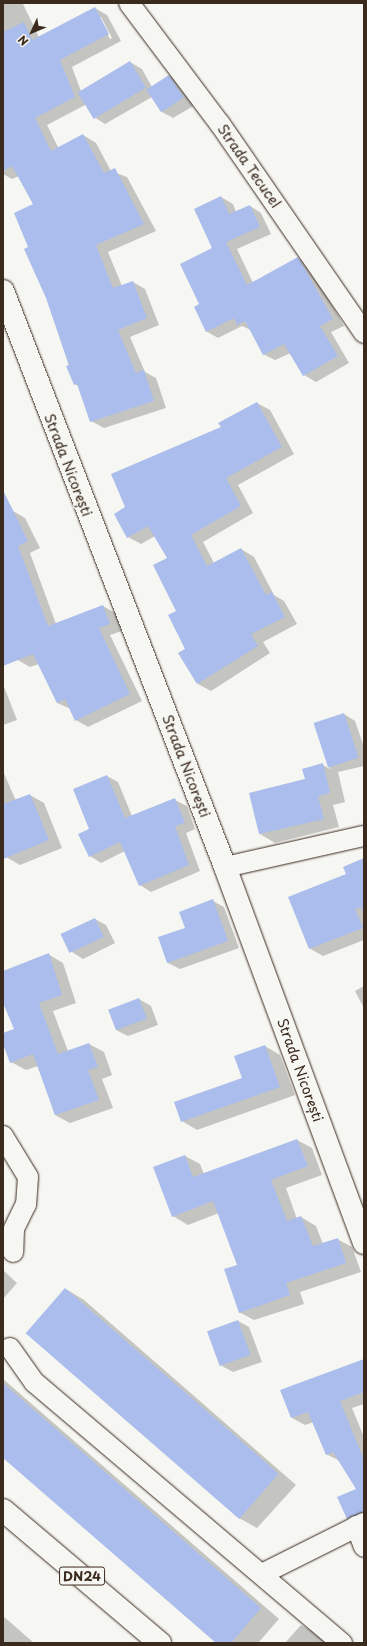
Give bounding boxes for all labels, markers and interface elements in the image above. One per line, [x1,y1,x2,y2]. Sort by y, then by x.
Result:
north arrow [12,12,52,52]
text: N [14,32,32,50]
street label: Strada Tecucel [213,120,285,212]
street label: Strada Nicorești [40,411,96,519]
street label: Strada Nicorești [158,712,214,820]
street label: Strada Nicorești [273,1015,327,1125]
road number: DN24 [59,1565,105,1587]

